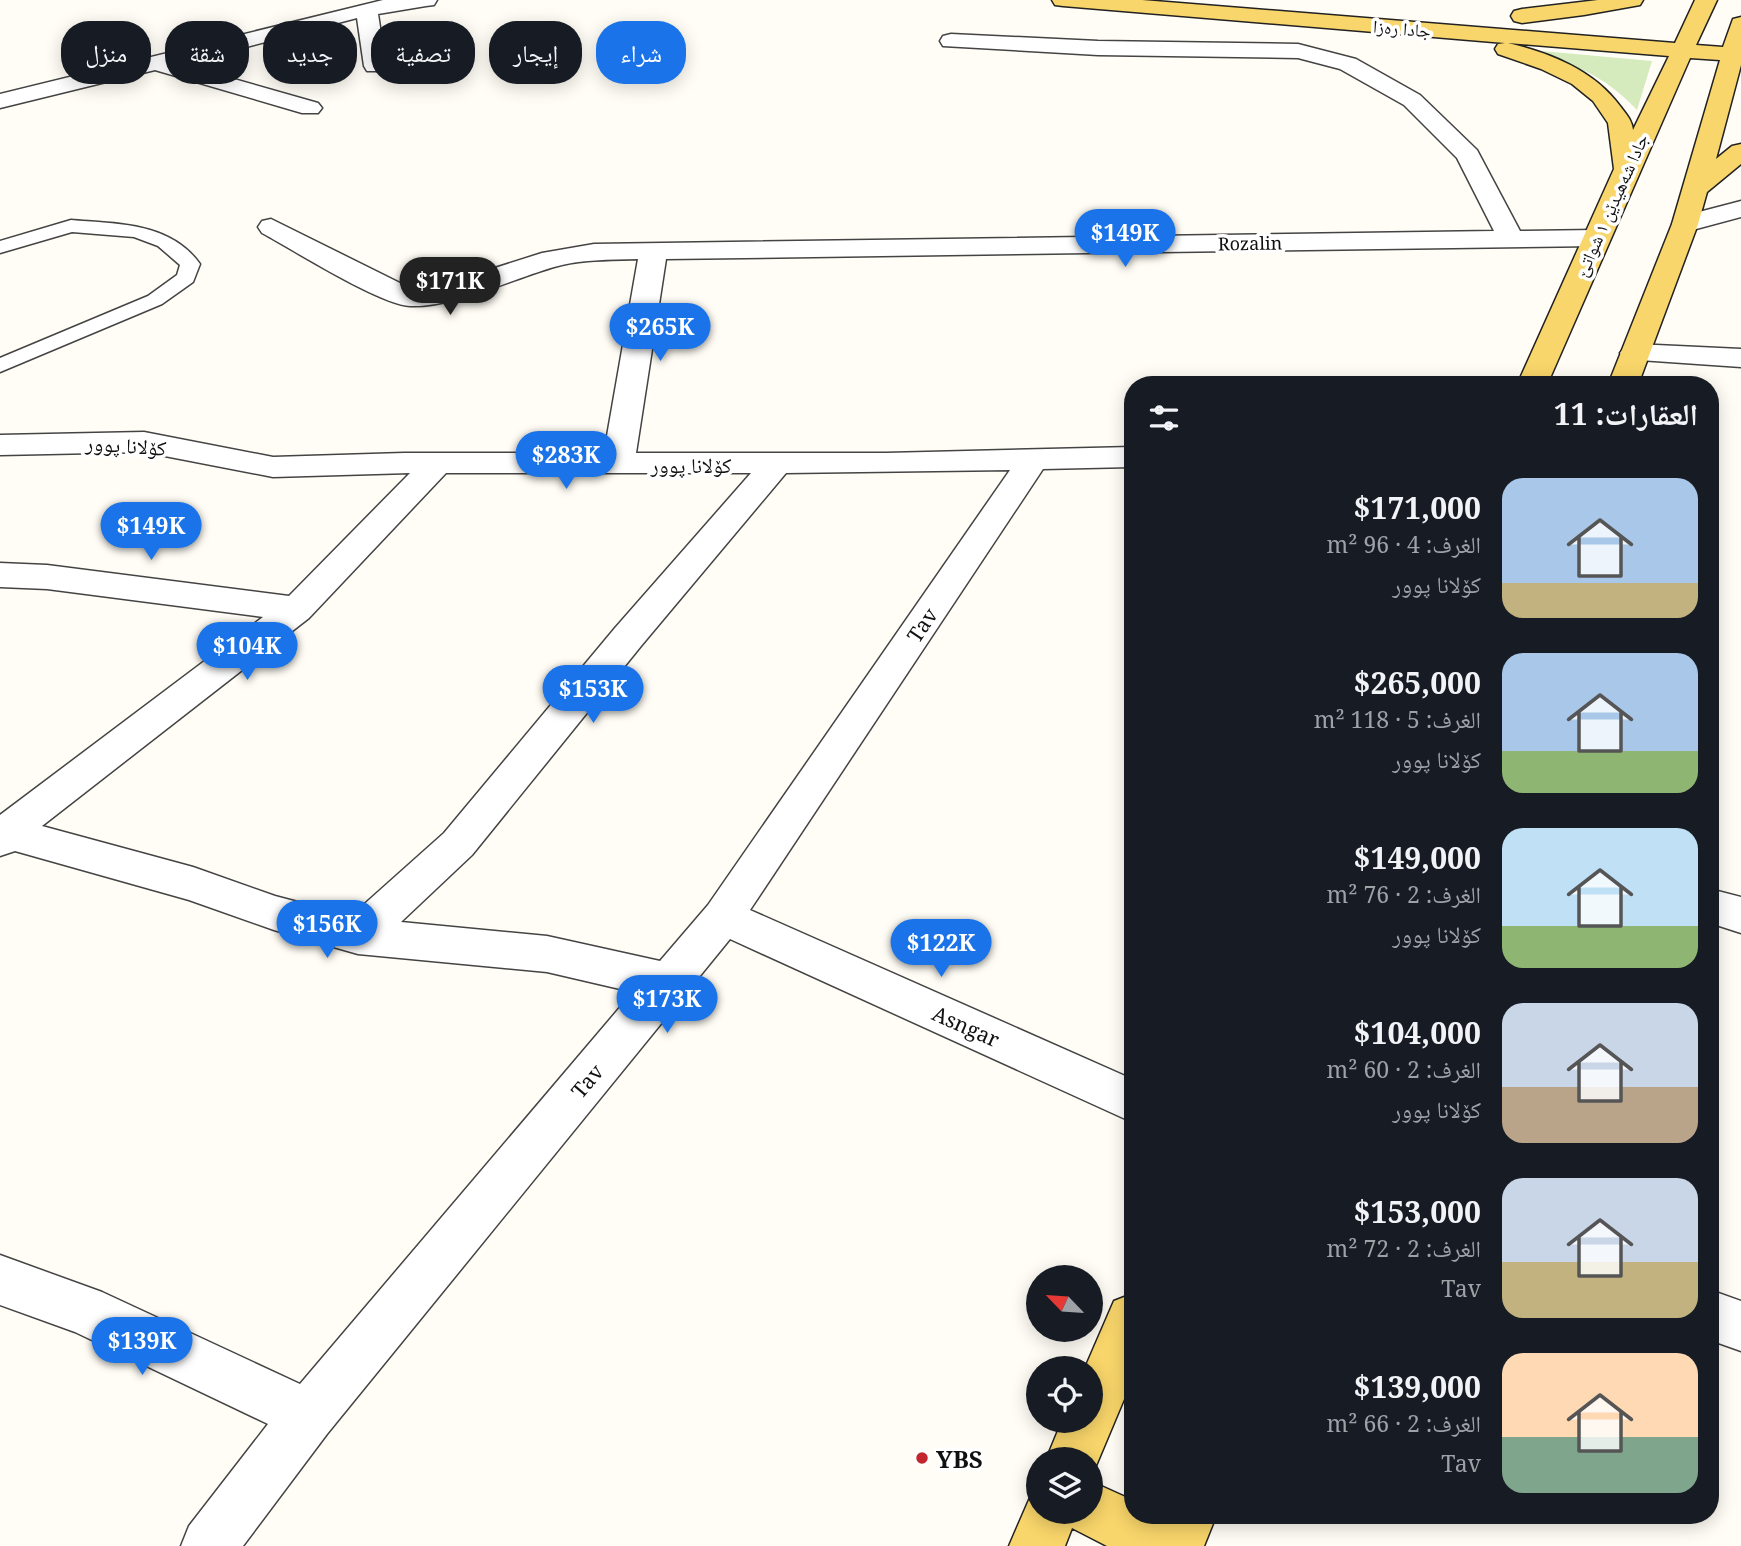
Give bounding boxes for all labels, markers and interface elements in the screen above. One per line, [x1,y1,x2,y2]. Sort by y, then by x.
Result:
street label: جادا ره‌زا [1372,14,1432,42]
chip: منزل [61,21,151,84]
chip: شقة [165,21,249,84]
chip: جديد [263,21,357,84]
chip: تصفية [371,21,475,84]
chip: إيجار [489,21,582,84]
chip: شراء [596,21,686,84]
street label: جادا شەهیدێن ١ شواتێ [1569,130,1653,280]
pin: $149K [1076,210,1174,269]
text: $149K [1091,216,1159,248]
street label: Rozalin [1218,230,1283,256]
pin: $171K [401,258,499,317]
text: $171K [416,264,484,296]
pin: $265K [611,304,709,363]
text: $265K [626,310,694,342]
text: العقارات: 11 [1554,393,1698,434]
icon: filters [1145,399,1183,437]
street label: کۆلانا پوور [84,428,168,462]
pin: $283K [517,432,615,491]
text: $283K [532,438,600,470]
street label: کۆلانا پوور [650,451,732,479]
text: $171,000 [1354,487,1481,528]
pin: $149K [102,503,200,562]
icon: home [1558,506,1642,590]
text: $149K [117,509,185,541]
text: الغرف: 4 · 96 m² [1327,528,1481,560]
text: کۆلانا پوور [1392,568,1481,600]
street label: Tav [900,601,944,648]
pin: $104K [198,622,296,682]
text: $104K [213,629,281,661]
text: $265,000 [1354,662,1481,703]
pin: $153K [544,666,642,725]
text: $153K [559,672,627,704]
icon: home [1558,681,1642,765]
text: الغرف: 5 · 118 m² [1314,703,1481,735]
text: کۆلانا پوور [1392,743,1481,775]
text: $149,000 [1354,837,1481,878]
icon: home [1558,856,1642,940]
text: الغرف: 2 · 76 m² [1327,878,1481,910]
pin: $156K [278,900,376,960]
text: $156K [293,907,361,939]
text: کۆلانا پوور [1392,918,1481,950]
pin: $122K [892,920,990,979]
text: $122K [907,926,975,958]
pin: $173K [618,976,716,1035]
text: $173K [633,982,701,1014]
street label: Asngar [928,999,1004,1053]
text: $104,000 [1354,1012,1481,1053]
icon: home [1558,1031,1642,1115]
text: الغرف: 2 · 60 m² [1327,1053,1481,1085]
street label: Tav [565,1057,610,1104]
text: کۆلانا پوور [1392,1093,1481,1125]
text: $153,000 [1354,1191,1481,1232]
icon: home [1558,1206,1642,1290]
text: الغرف: 2 · 72 m² [1327,1232,1481,1264]
north arrow [1026,1265,1102,1342]
map controls [1026,1265,1103,1524]
text: Tav [1441,1272,1481,1304]
pin: $139K [93,1318,191,1377]
text: $139K [108,1324,176,1356]
button: locate [1026,1356,1103,1433]
text: $139,000 [1354,1366,1481,1407]
icon: home [1558,1381,1642,1465]
text: الغرف: 2 · 66 m² [1327,1407,1481,1439]
place label: YBS [936,1442,983,1475]
button: layers [1026,1447,1103,1524]
text: Tav [1441,1447,1481,1479]
marker: YBS [914,1450,930,1466]

